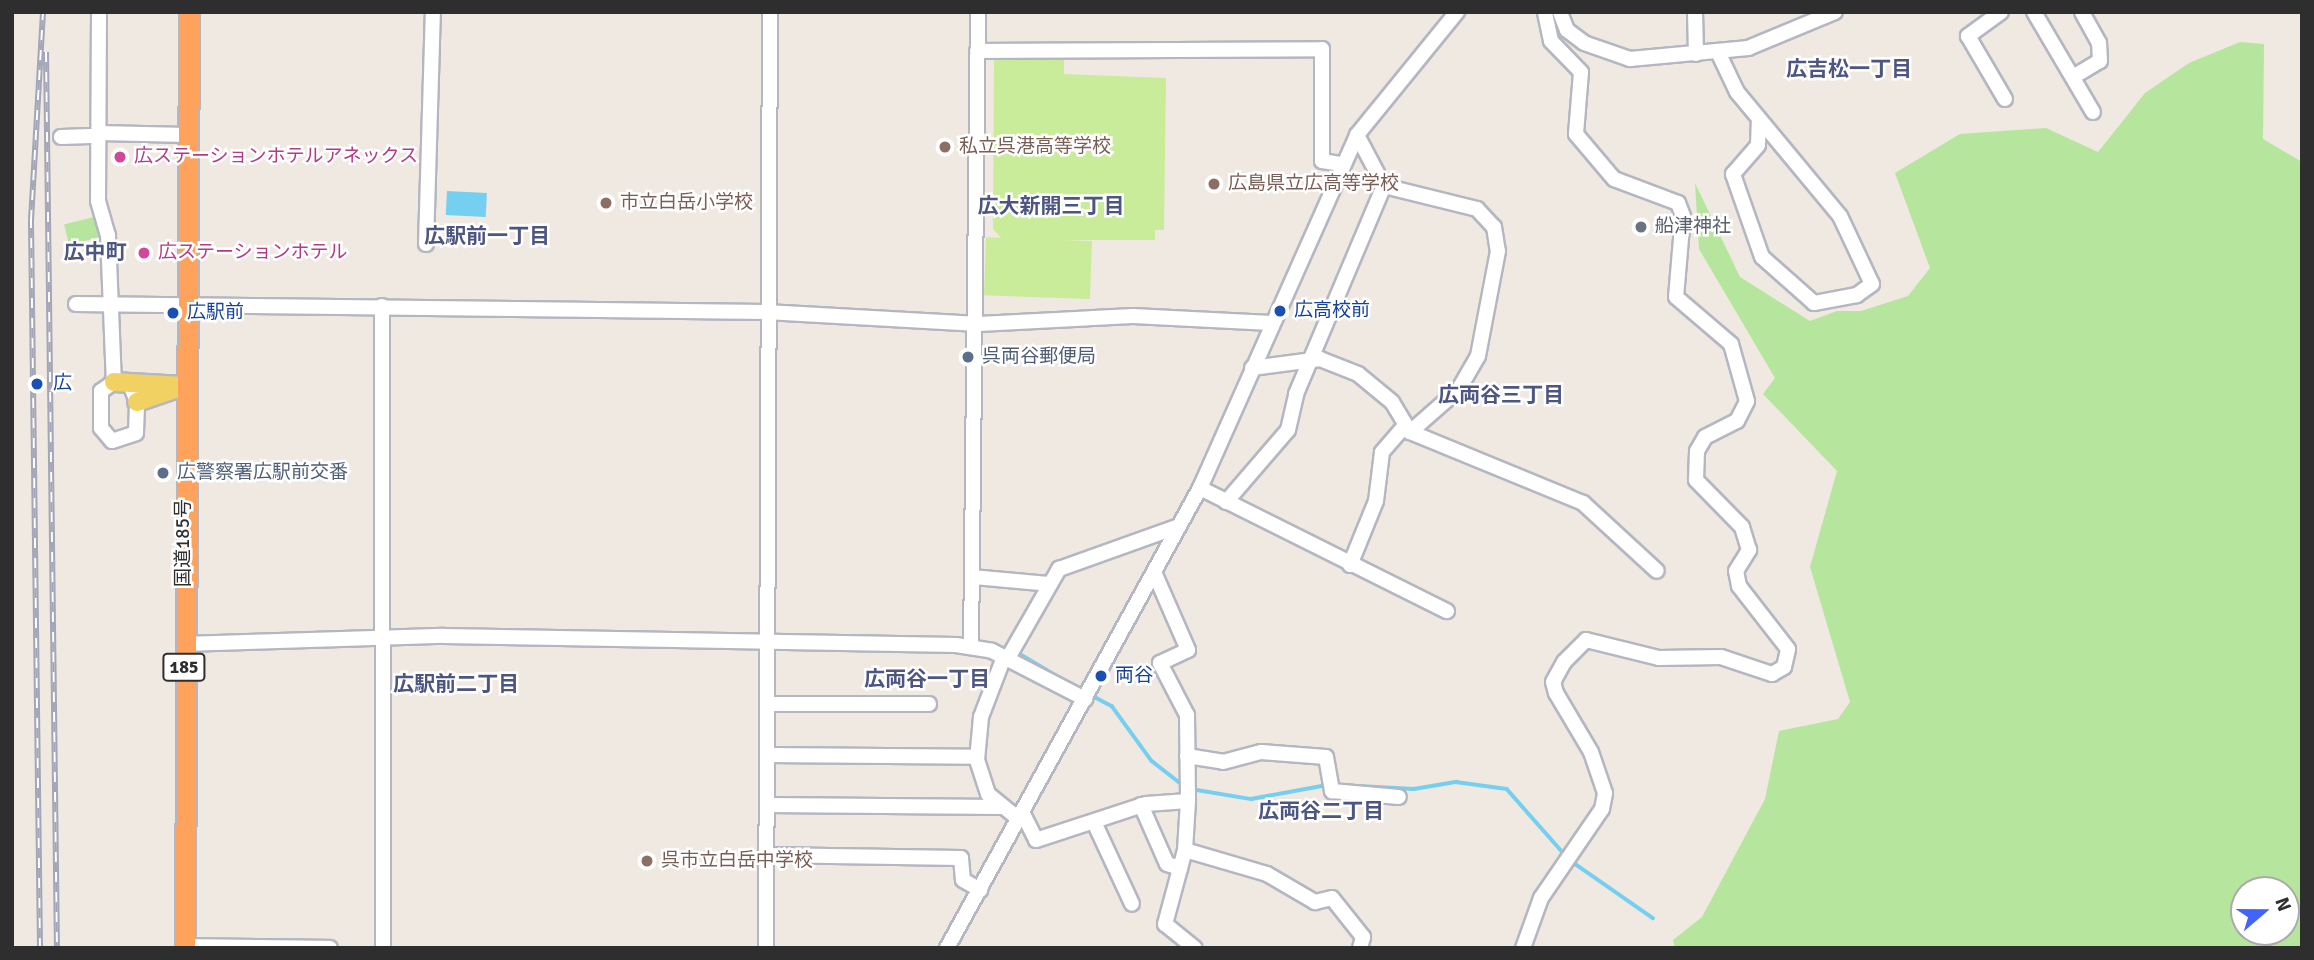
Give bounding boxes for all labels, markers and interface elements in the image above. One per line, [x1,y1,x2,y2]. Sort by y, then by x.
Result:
district label: 広吉松一丁目 [1786,56,1912,82]
place label: 私立呉港高等学校 [959,136,1111,158]
marker: 私立呉港高等学校 [937,139,953,155]
place label: 広ステーションホテルアネックス [134,146,419,168]
marker: 広ステーションホテルアネックス [112,149,128,165]
place label: 広島県立広高等学校 [1228,173,1399,195]
marker: 広島県立広高等学校 [1206,176,1222,192]
place label: 市立白岳小学校 [620,192,753,214]
district label: 広大新開三丁目 [978,193,1124,219]
marker: 市立白岳小学校 [598,195,614,211]
place label: 船津神社 [1655,216,1731,238]
marker: 船津神社 [1633,219,1649,235]
district label: 広駅前一丁目 [424,223,550,249]
district label: 広中町 [64,239,126,265]
place label: 広ステーションホテル [158,242,348,264]
marker: 広ステーションホテル [136,245,152,261]
place label: 広高校前 [1294,300,1370,322]
place label: 広駅前 [187,302,244,324]
marker: 広高校前 [1272,303,1288,319]
marker: 広駅前 [165,305,181,321]
place label: 呉両谷郵便局 [982,346,1096,368]
marker: 呉両谷郵便局 [960,349,976,365]
place label: 広 [53,373,72,395]
marker: 広 [27,374,47,394]
district label: 広両谷三丁目 [1438,382,1564,408]
place label: 広警察署広駅前交番 [177,462,348,484]
marker: 広警察署広駅前交番 [155,465,171,481]
street label: 国道185号 [173,499,195,587]
road number: 185 [161,652,207,682]
place label: 両谷 [1115,665,1153,687]
district label: 広両谷一丁目 [864,666,990,692]
marker: 両谷 [1093,668,1109,684]
district label: 広駅前二丁目 [393,671,519,697]
district label: 広両谷二丁目 [1258,798,1384,824]
place label: 呉市立白岳中学校 [661,850,813,872]
marker: 呉市立白岳中学校 [639,853,655,869]
north arrow [2230,876,2300,946]
text: N [2269,894,2296,915]

